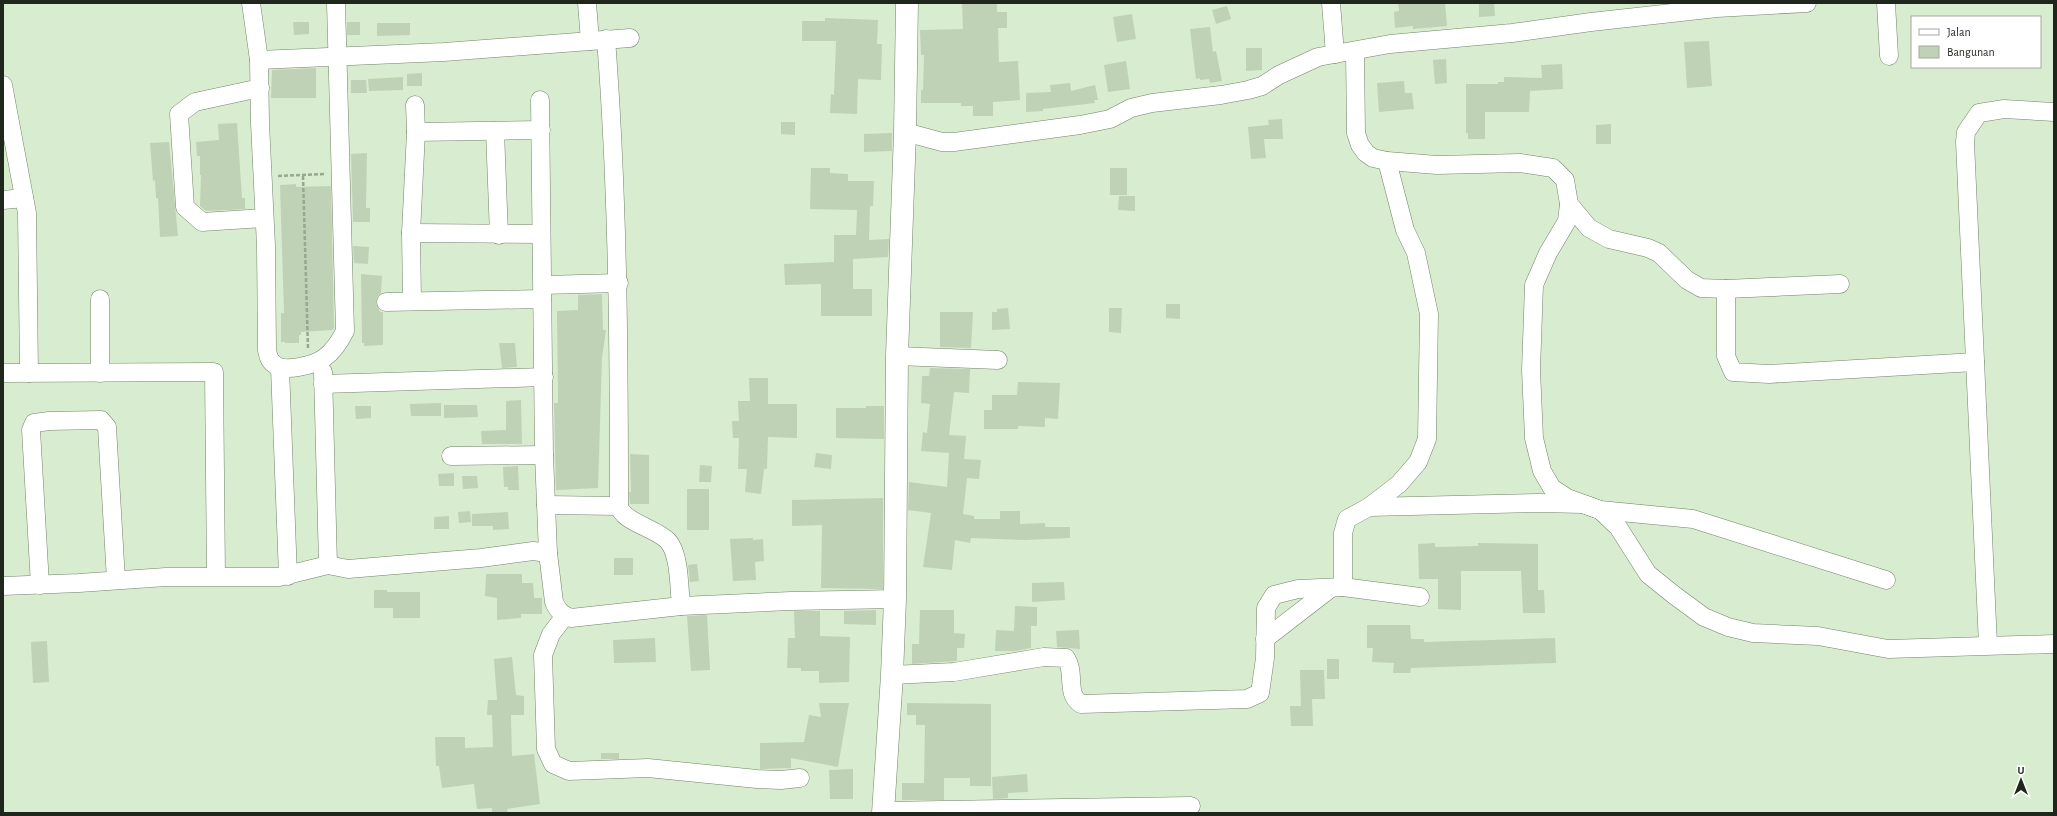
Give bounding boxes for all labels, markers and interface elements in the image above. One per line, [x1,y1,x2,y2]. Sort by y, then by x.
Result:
legend [1911,16,2041,68]
text: Jalan [1947,26,1971,38]
text: Bangunan [1947,46,1995,58]
north arrow [2001,760,2041,800]
text: U [2017,765,2025,776]

